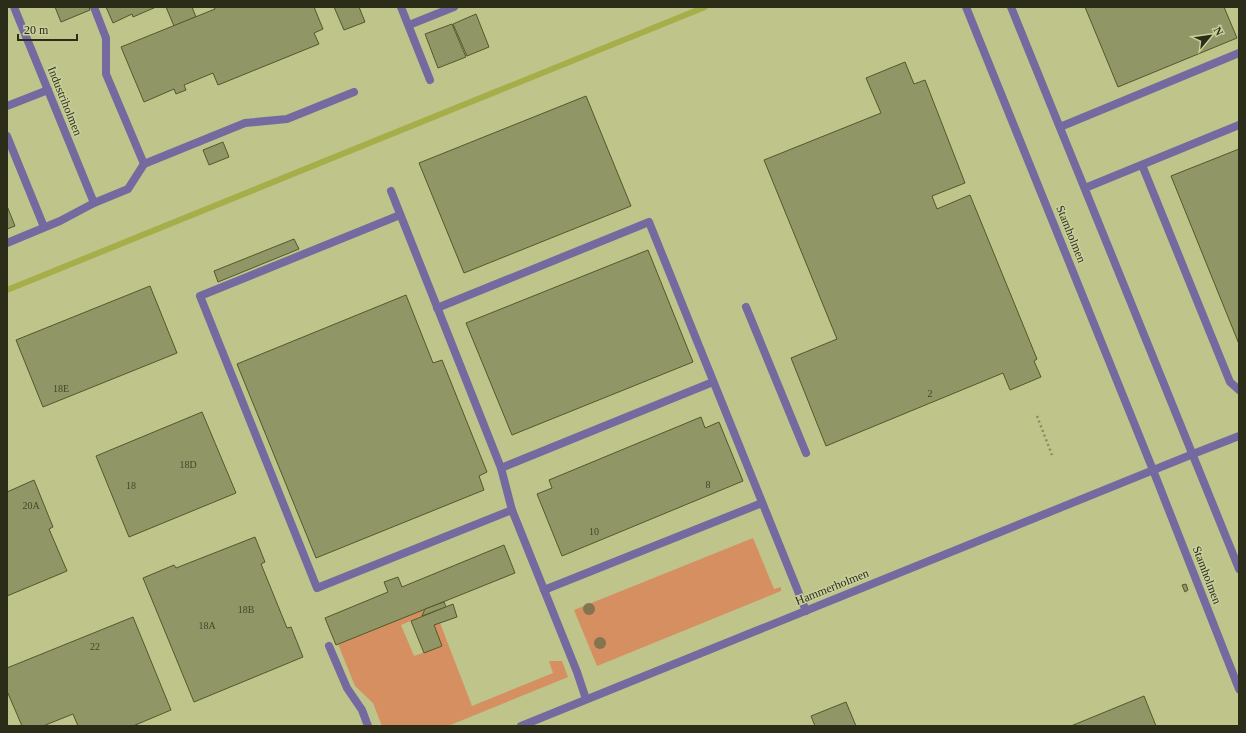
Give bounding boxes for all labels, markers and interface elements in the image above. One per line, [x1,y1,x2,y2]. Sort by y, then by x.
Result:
scale bar [18,16,77,42]
north arrow [1190,16,1230,56]
text: 20 m [24,23,49,37]
text: N [1212,25,1226,38]
street label: Industriholmen [45,64,85,138]
street label: Stamholmen [1053,203,1089,265]
house number: 18E [53,383,69,394]
house number: 2 [928,388,933,399]
house number: 18D [179,459,197,470]
house number: 8 [706,479,711,490]
house number: 18 [126,480,136,491]
house number: 20A [22,500,40,511]
house number: 10 [589,526,599,537]
street label: Stamholmen [1190,544,1224,606]
street label: Hammerholmen [793,566,871,608]
house number: 18B [238,604,255,615]
house number: 18A [198,620,216,631]
house number: 22 [90,641,100,652]

